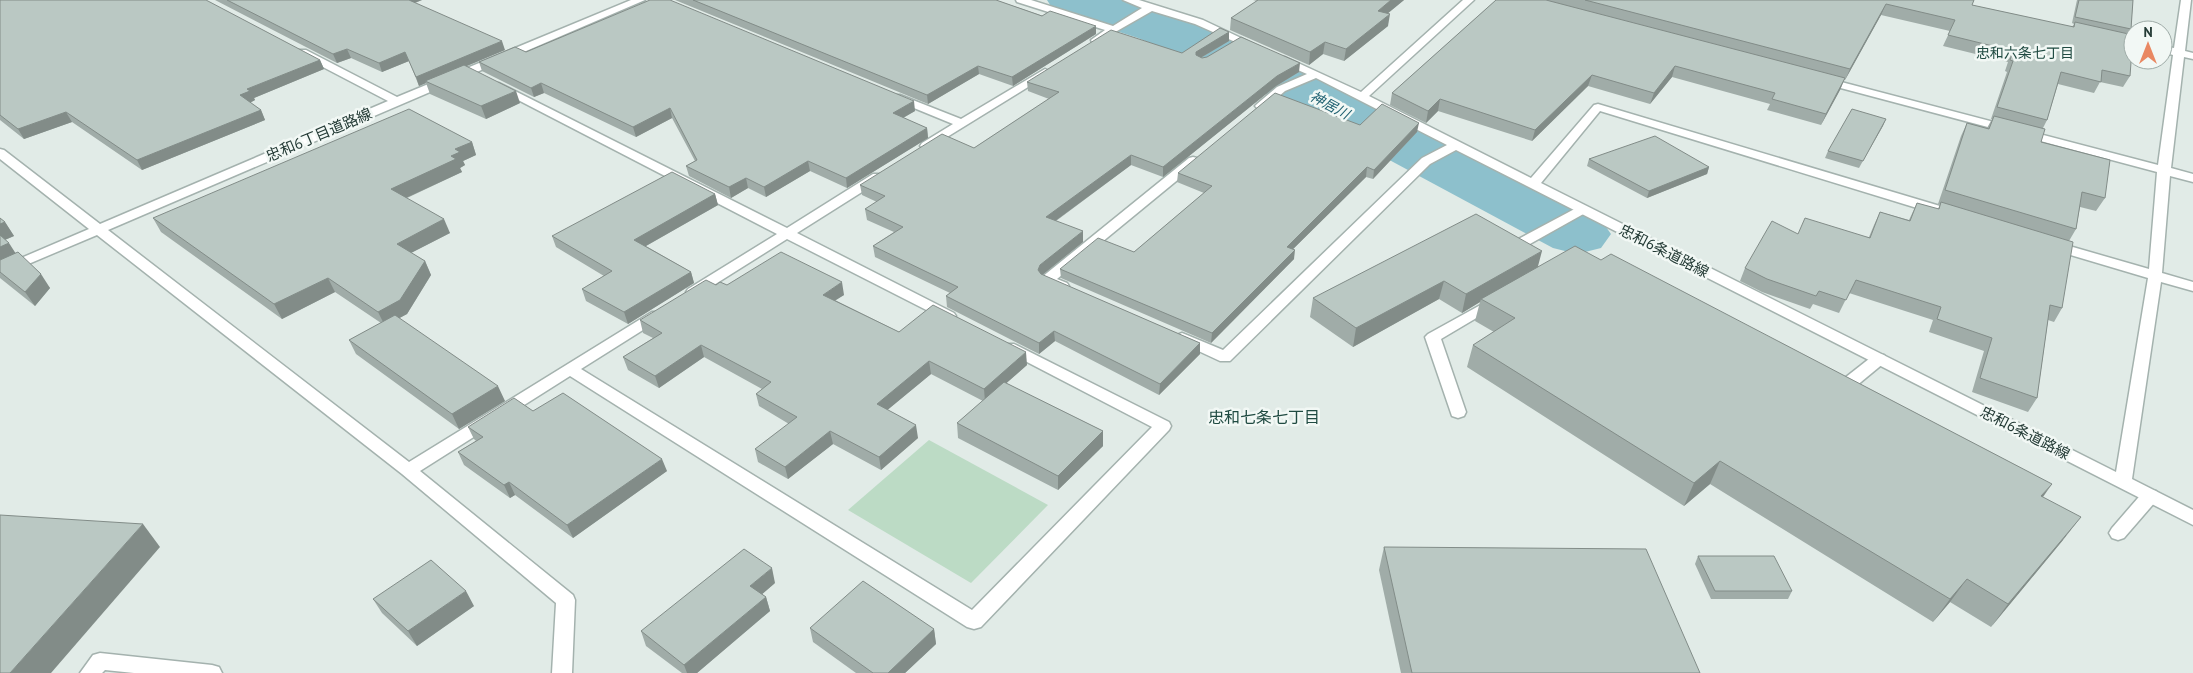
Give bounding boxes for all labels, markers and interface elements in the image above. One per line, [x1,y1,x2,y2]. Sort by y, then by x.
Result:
north arrow [2123,20,2173,70]
text: N [2143,23,2153,41]
district label: 忠和六条七丁目 [1976,44,2074,62]
water label: 神居川 [1307,87,1355,124]
street label: 忠和6丁目道路線 [263,104,375,165]
street label: 忠和6条道路線 [1616,220,1712,281]
street label: 忠和6条道路線 [1977,402,2073,463]
district label: 忠和七条七丁目 [1208,407,1320,427]

